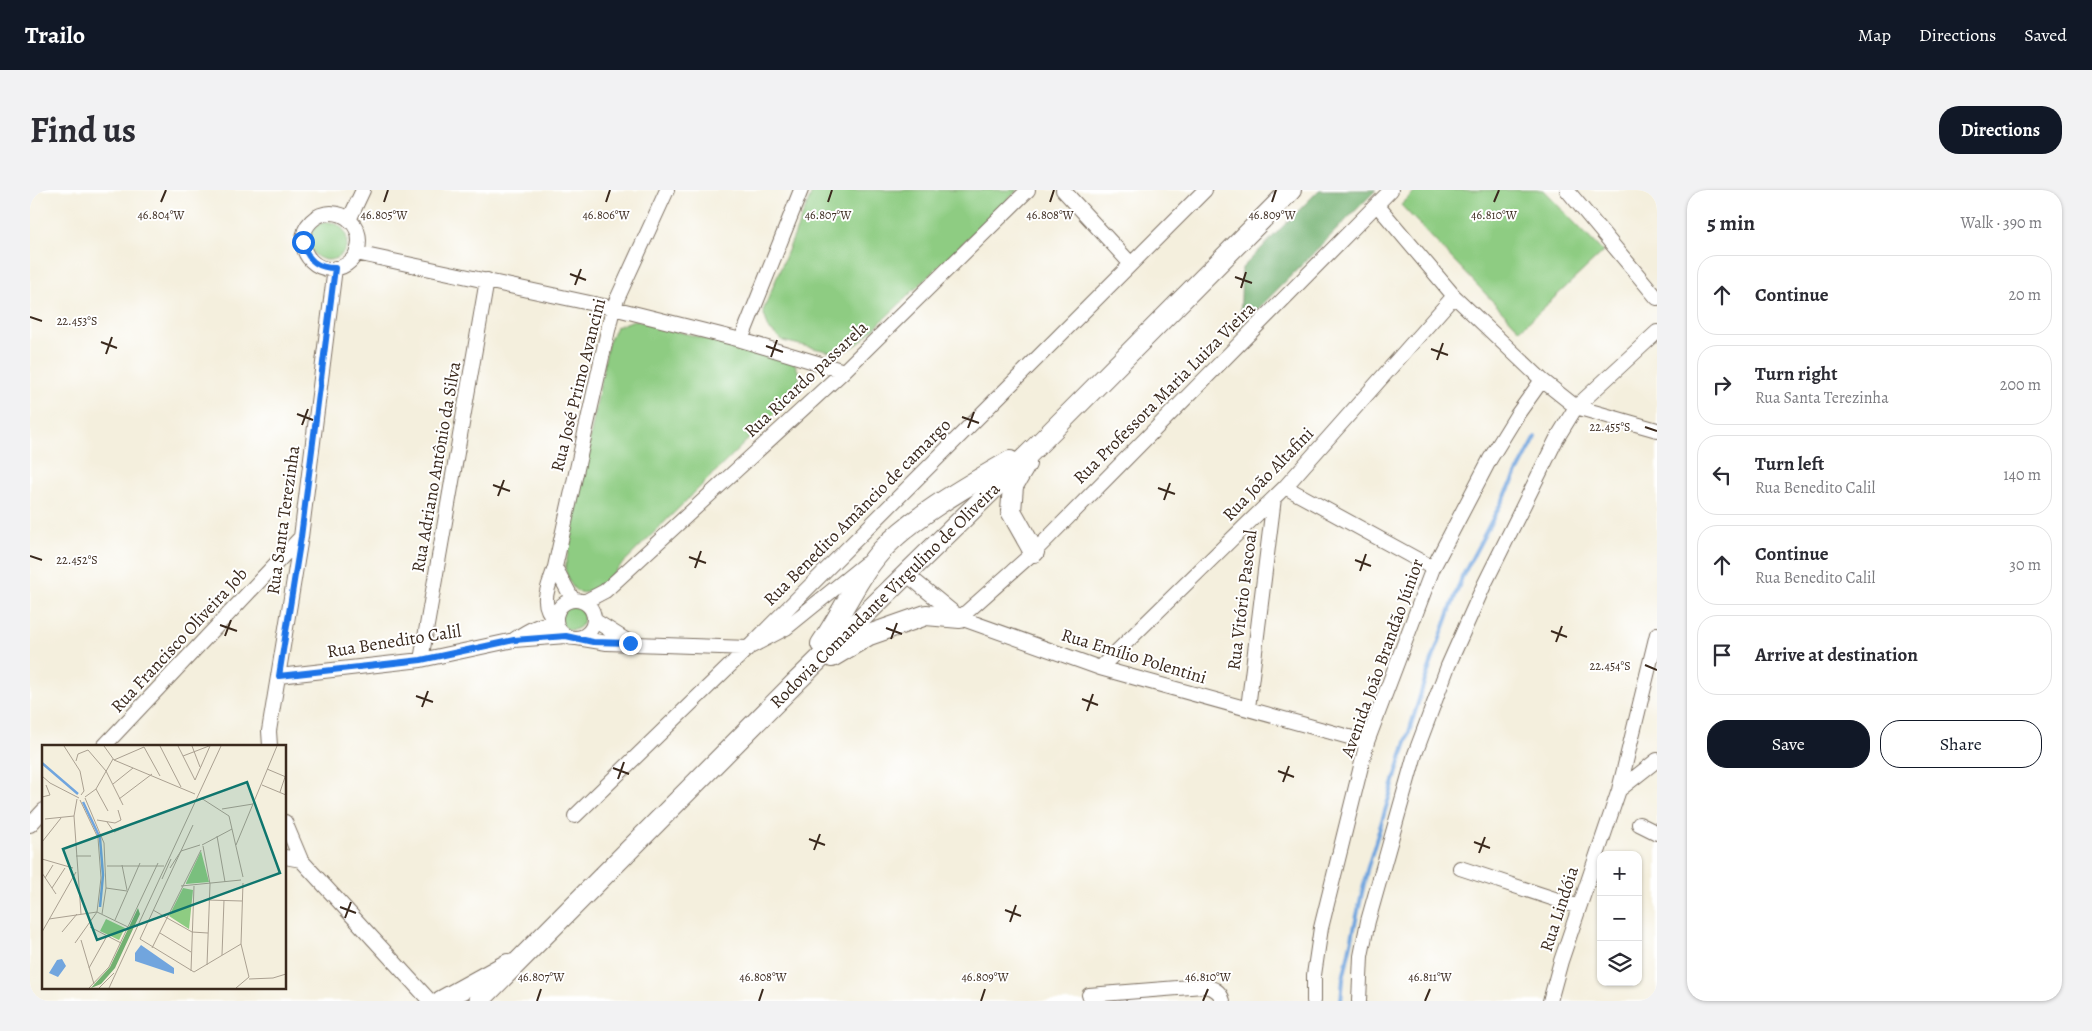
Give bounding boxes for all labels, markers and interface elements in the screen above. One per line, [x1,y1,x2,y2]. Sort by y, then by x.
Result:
text: Trailo [25,19,85,51]
text: Map [1858,23,1891,47]
text: Directions [1919,23,1996,47]
text: Saved [2024,23,2067,47]
text: Find us [30,106,136,154]
button: Directions [1939,106,2062,154]
text: 46.804°W [137,207,185,223]
text: 46.805°W [361,207,408,223]
text: 46.806°W [582,207,630,223]
text: 46.807°W [805,207,852,223]
text: 46.808°W [1026,207,1075,223]
text: 46.809°W [1248,207,1296,223]
text: 46.810°W [1471,207,1518,223]
text: 5 min [1707,209,1755,237]
text: Walk · 390 m [1961,212,2042,234]
route start [292,231,315,254]
icon: ahead [1708,281,1736,309]
text: Continue [1755,282,1829,308]
text: 20 m [2008,284,2041,306]
street label: Rua José Primo Avancini [545,296,611,474]
street label: Rua Professora Maria Luiza Vieira [1068,296,1261,489]
text: 22.453°S [57,313,97,329]
street label: Rua Ricardo passarela [739,315,874,443]
street label: Rua Adriano Antônio da Silva [406,359,466,574]
text: Turn right [1755,361,1837,387]
icon: right [1708,371,1736,399]
text: 200 m [2000,374,2041,396]
text: Rua Santa Terezinha [1755,387,1889,409]
street label: Rua Benedito Amâncio de camargo [758,413,956,611]
text: 22.455°S [1590,419,1630,435]
street label: Rua João Altafini [1217,422,1319,526]
street label: Rua Santa Terezinha [261,443,305,596]
text: Turn left [1755,451,1824,477]
icon: left [1708,461,1736,489]
text: 140 m [2003,464,2041,486]
street label: Rodovia Comandante Virgulino de Oliveira [764,476,1006,714]
text: Rua Benedito Calil [1755,477,1875,499]
street label: Rua Vitório Pascoal [1221,528,1263,672]
text: Continue [1755,541,1829,567]
icon: ahead [1708,551,1736,579]
text: 22.452°S [56,552,98,568]
text: 30 m [2009,554,2041,576]
street label: Avenida João Brandão Júnior [1335,555,1429,761]
street label: Rua Francisco Oliveira Job [105,562,253,718]
text: Rua Benedito Calil [1755,567,1875,589]
street label: Rua Benedito Calil [325,618,463,663]
street label: Rua Emílio Polentini [1058,623,1210,689]
route end [619,632,642,655]
icon: arrive [1708,641,1736,669]
text: Arrive at destination [1755,642,1918,668]
text: 22.454°S [1589,658,1631,674]
button: Save [1707,720,1870,768]
button: Share [1880,720,2042,768]
inset map [42,745,286,988]
map controls [1597,851,1642,986]
button: + [1597,851,1642,896]
street label: Rua Lindóia [1534,863,1584,955]
button: − [1597,896,1642,941]
button: layers [1597,941,1642,986]
text: 46.807°W [518,969,565,985]
text: 46.808°W [739,969,788,985]
text: 46.809°W [961,969,1009,985]
text: 46.810°W [1185,969,1232,985]
text: 46.811°W [1408,969,1453,985]

